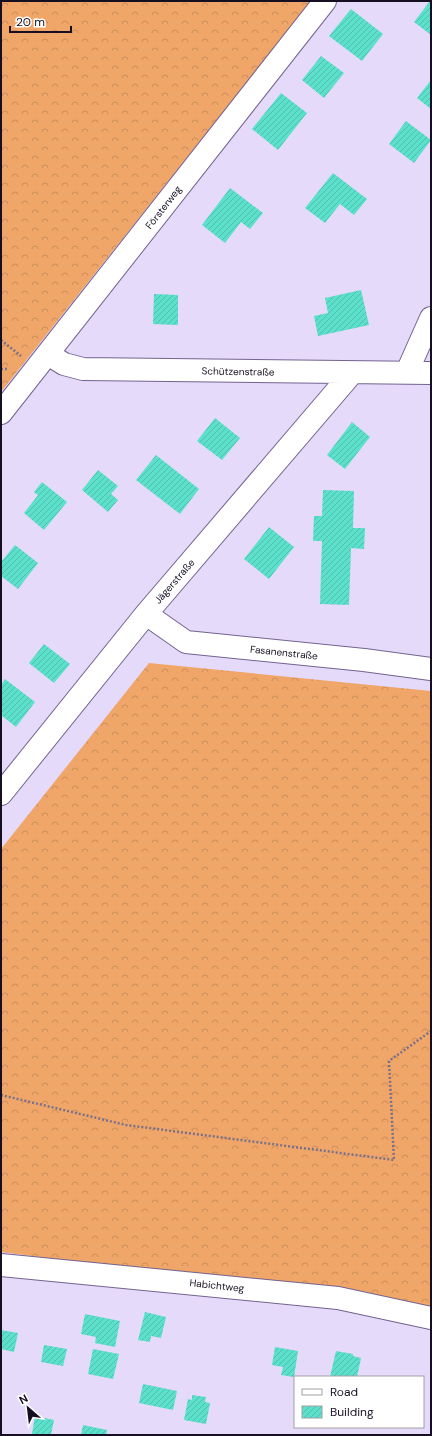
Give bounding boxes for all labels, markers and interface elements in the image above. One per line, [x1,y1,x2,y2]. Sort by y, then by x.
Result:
scale bar [10,8,71,34]
text: 20 m [16,14,45,30]
street label: Försterweg [142,183,185,232]
street label: Schützenstraße [201,364,275,379]
street label: Jägerstraße [151,556,198,606]
street label: Fasanenstraße [249,642,319,663]
street label: Habichtweg [189,1276,245,1295]
legend [294,1376,424,1428]
text: Road [330,1384,358,1400]
north arrow [8,1388,48,1428]
text: N [16,1391,30,1407]
text: Building [330,1404,374,1420]

